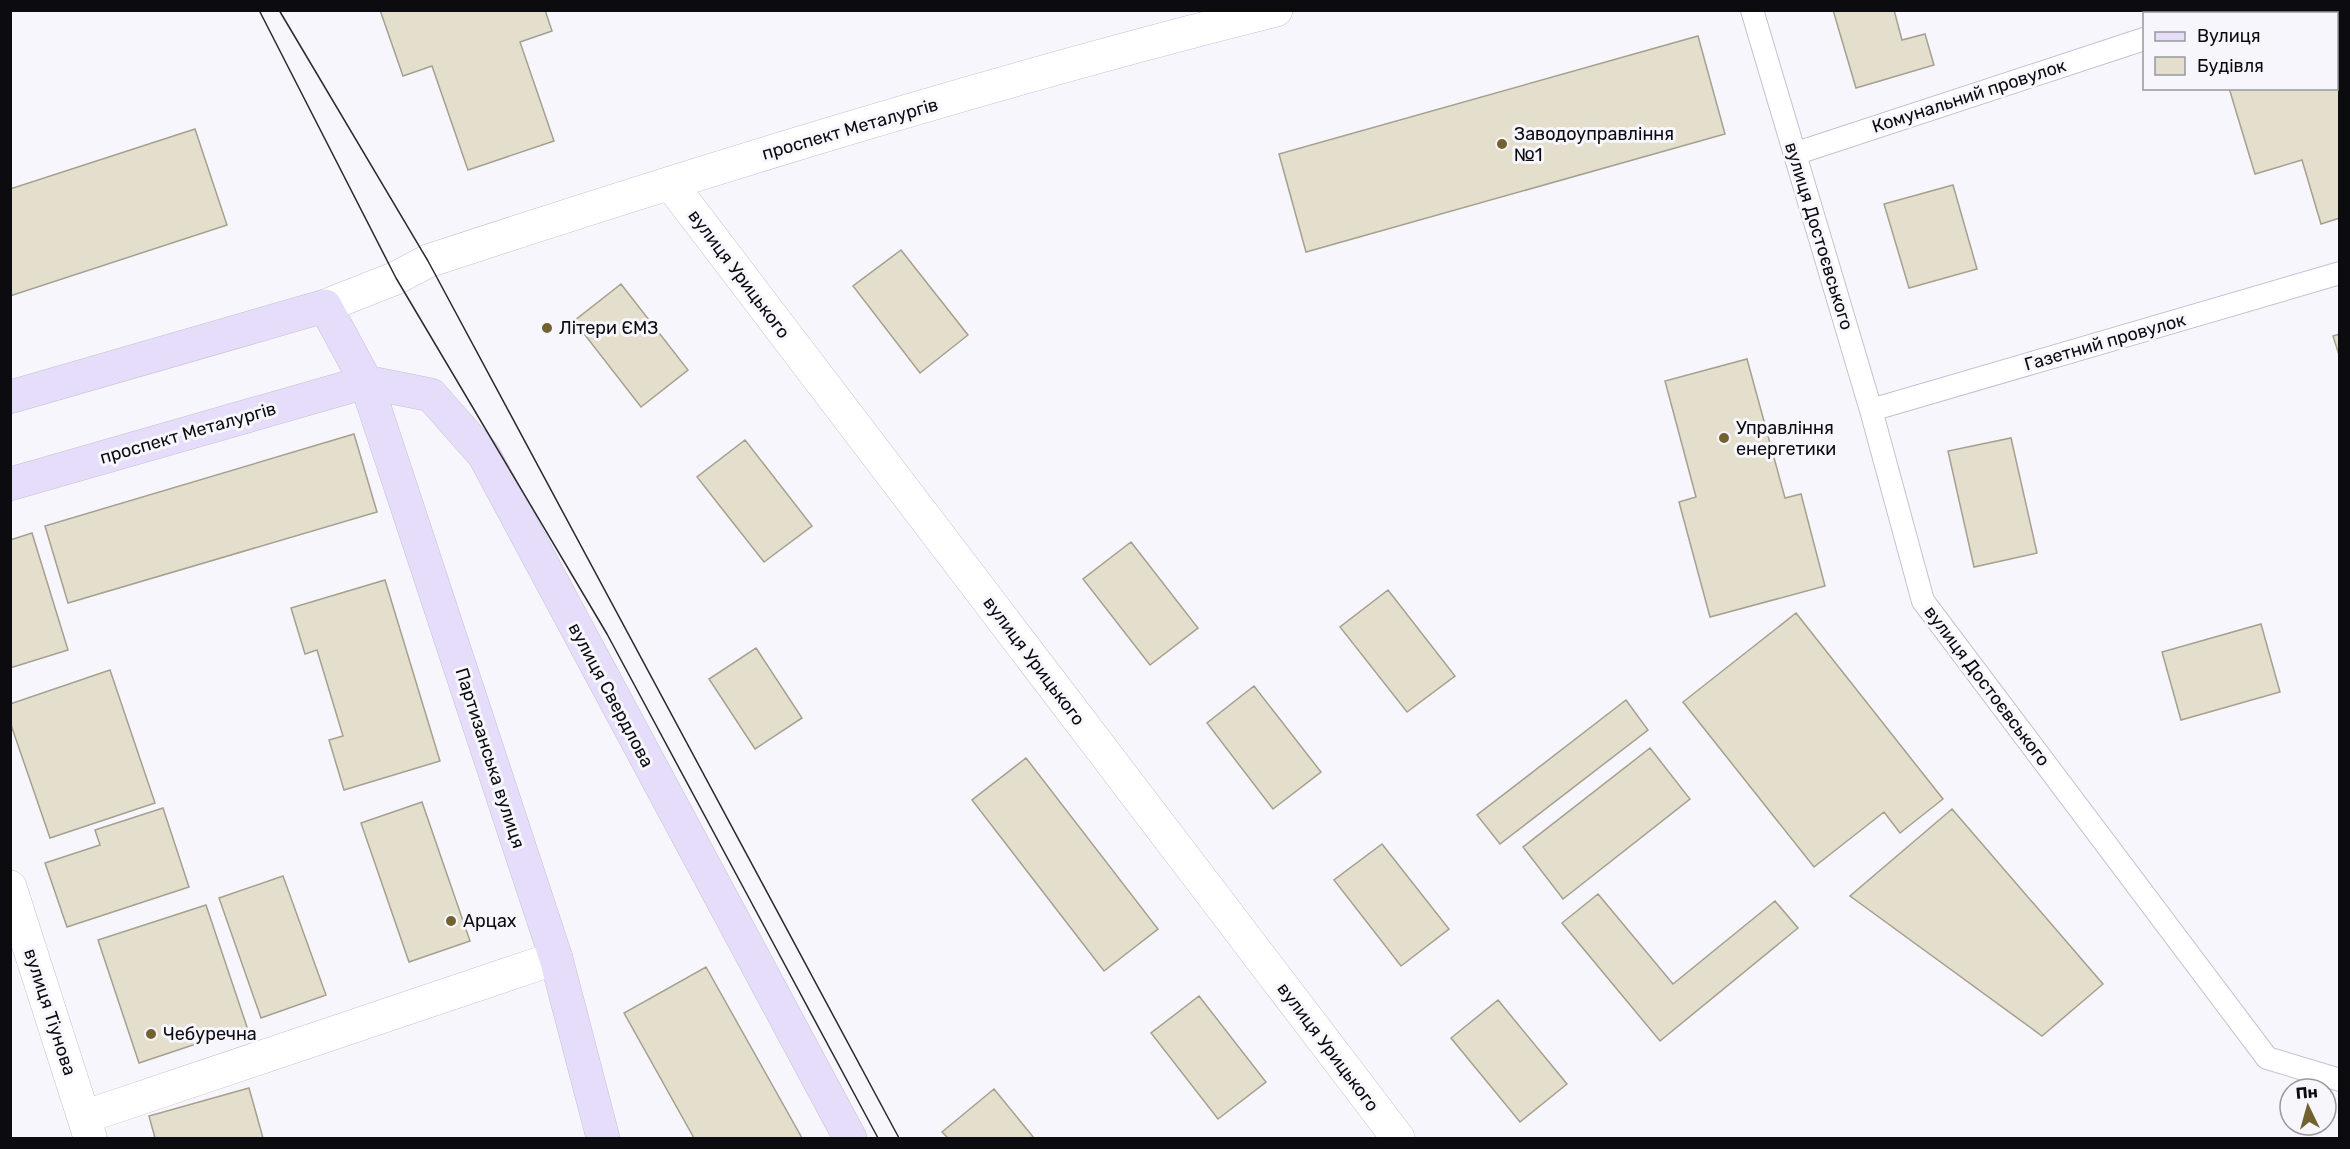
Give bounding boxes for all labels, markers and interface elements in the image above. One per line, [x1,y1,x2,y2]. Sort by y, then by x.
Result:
legend [2143,12,2338,90]
text: Вулиця [2197,25,2261,47]
street label: Комунальний провулок [1869,54,2069,138]
text: Будівля [2197,55,2264,77]
street label: проспект Металургів [759,93,941,165]
place label: Заводоуправління №1 [1514,123,1674,166]
marker: Заводоуправління №1 [1495,137,1509,151]
street label: вулиця Достоєвського [1780,139,1858,333]
street label: вулиця Урицького [683,205,795,343]
street label: Газетний провулок [2022,308,2188,376]
place label: Літери ЄМЗ [559,317,658,339]
marker: Літери ЄМЗ [540,321,554,335]
street label: проспект Металургів [97,397,279,469]
place label: Управління енергетики [1736,417,1836,460]
marker: Управління енергетики [1717,431,1731,445]
street label: вулиця Урицького [978,592,1090,730]
street label: вулиця Достоєвського [1919,601,2055,771]
street label: вулиця Свердлова [564,619,658,771]
street label: Партизанська вулиця [450,665,530,851]
place label: Арцах [463,910,517,932]
marker: Арцах [444,914,458,928]
street label: вулиця Тіунова [19,946,81,1078]
street label: вулиця Урицького [1272,978,1384,1116]
place label: Чебуречна [163,1023,257,1045]
marker: Чебуречна [144,1027,158,1041]
north arrow [2278,1077,2338,1137]
text: Пн [2295,1082,2319,1103]

